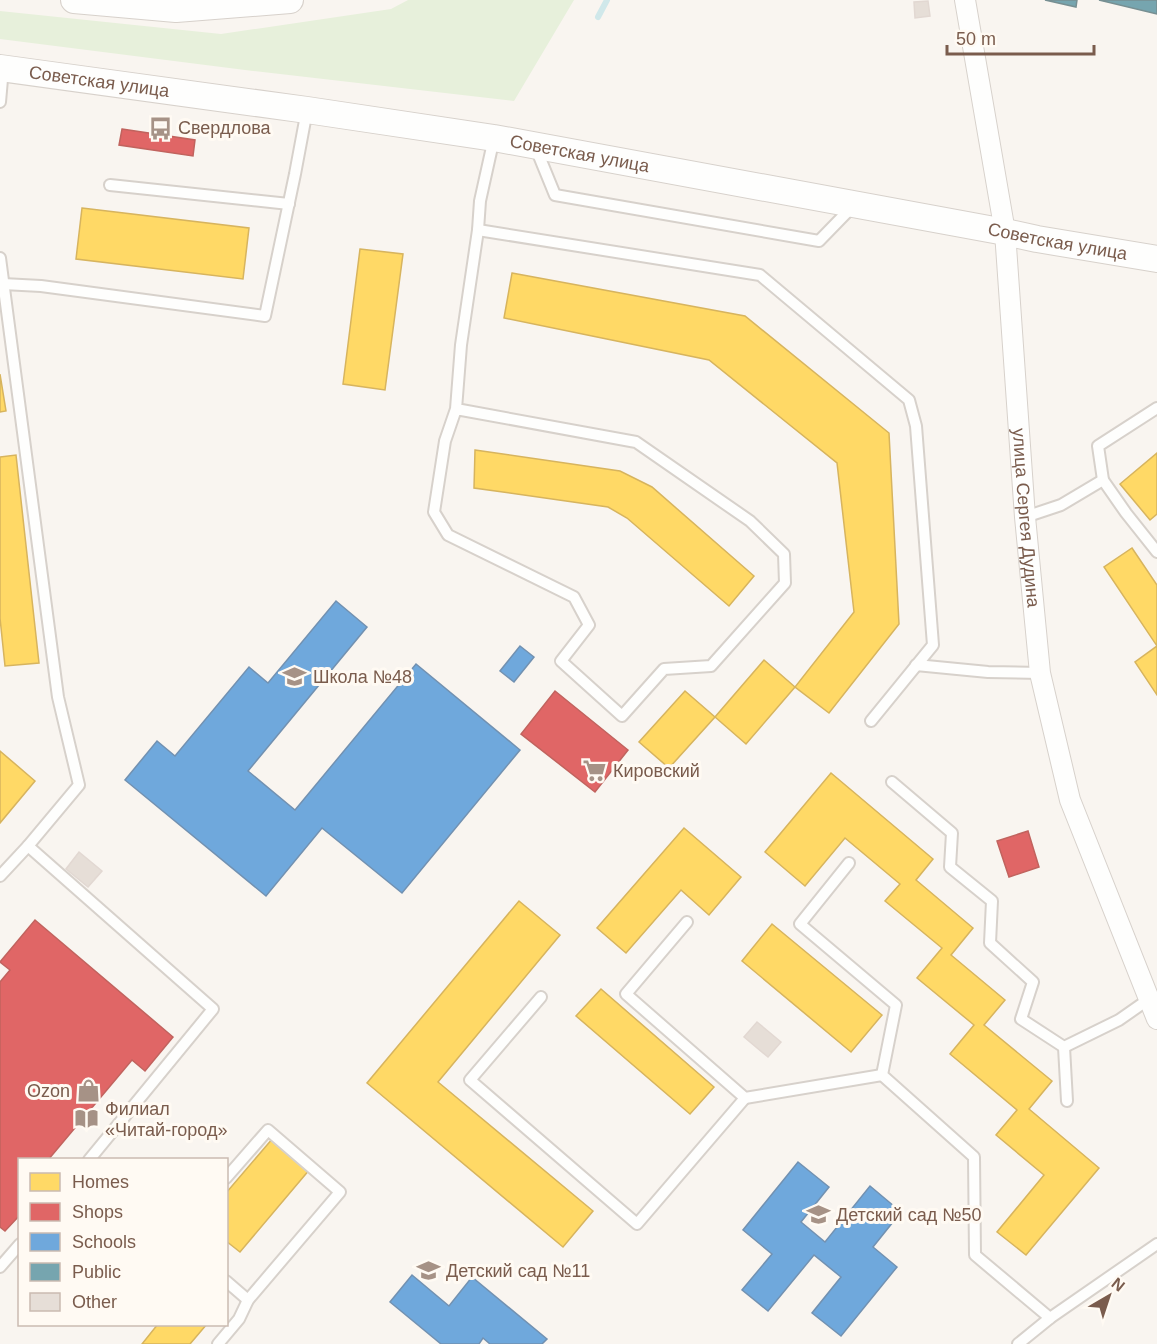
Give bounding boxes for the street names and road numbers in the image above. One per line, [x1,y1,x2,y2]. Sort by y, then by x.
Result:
street label: Советская улица [28,62,171,101]
street label: Советская улица [508,131,652,177]
street label: Советская улица [986,219,1130,264]
street label: улица Сергея Дудина [1009,427,1044,609]

